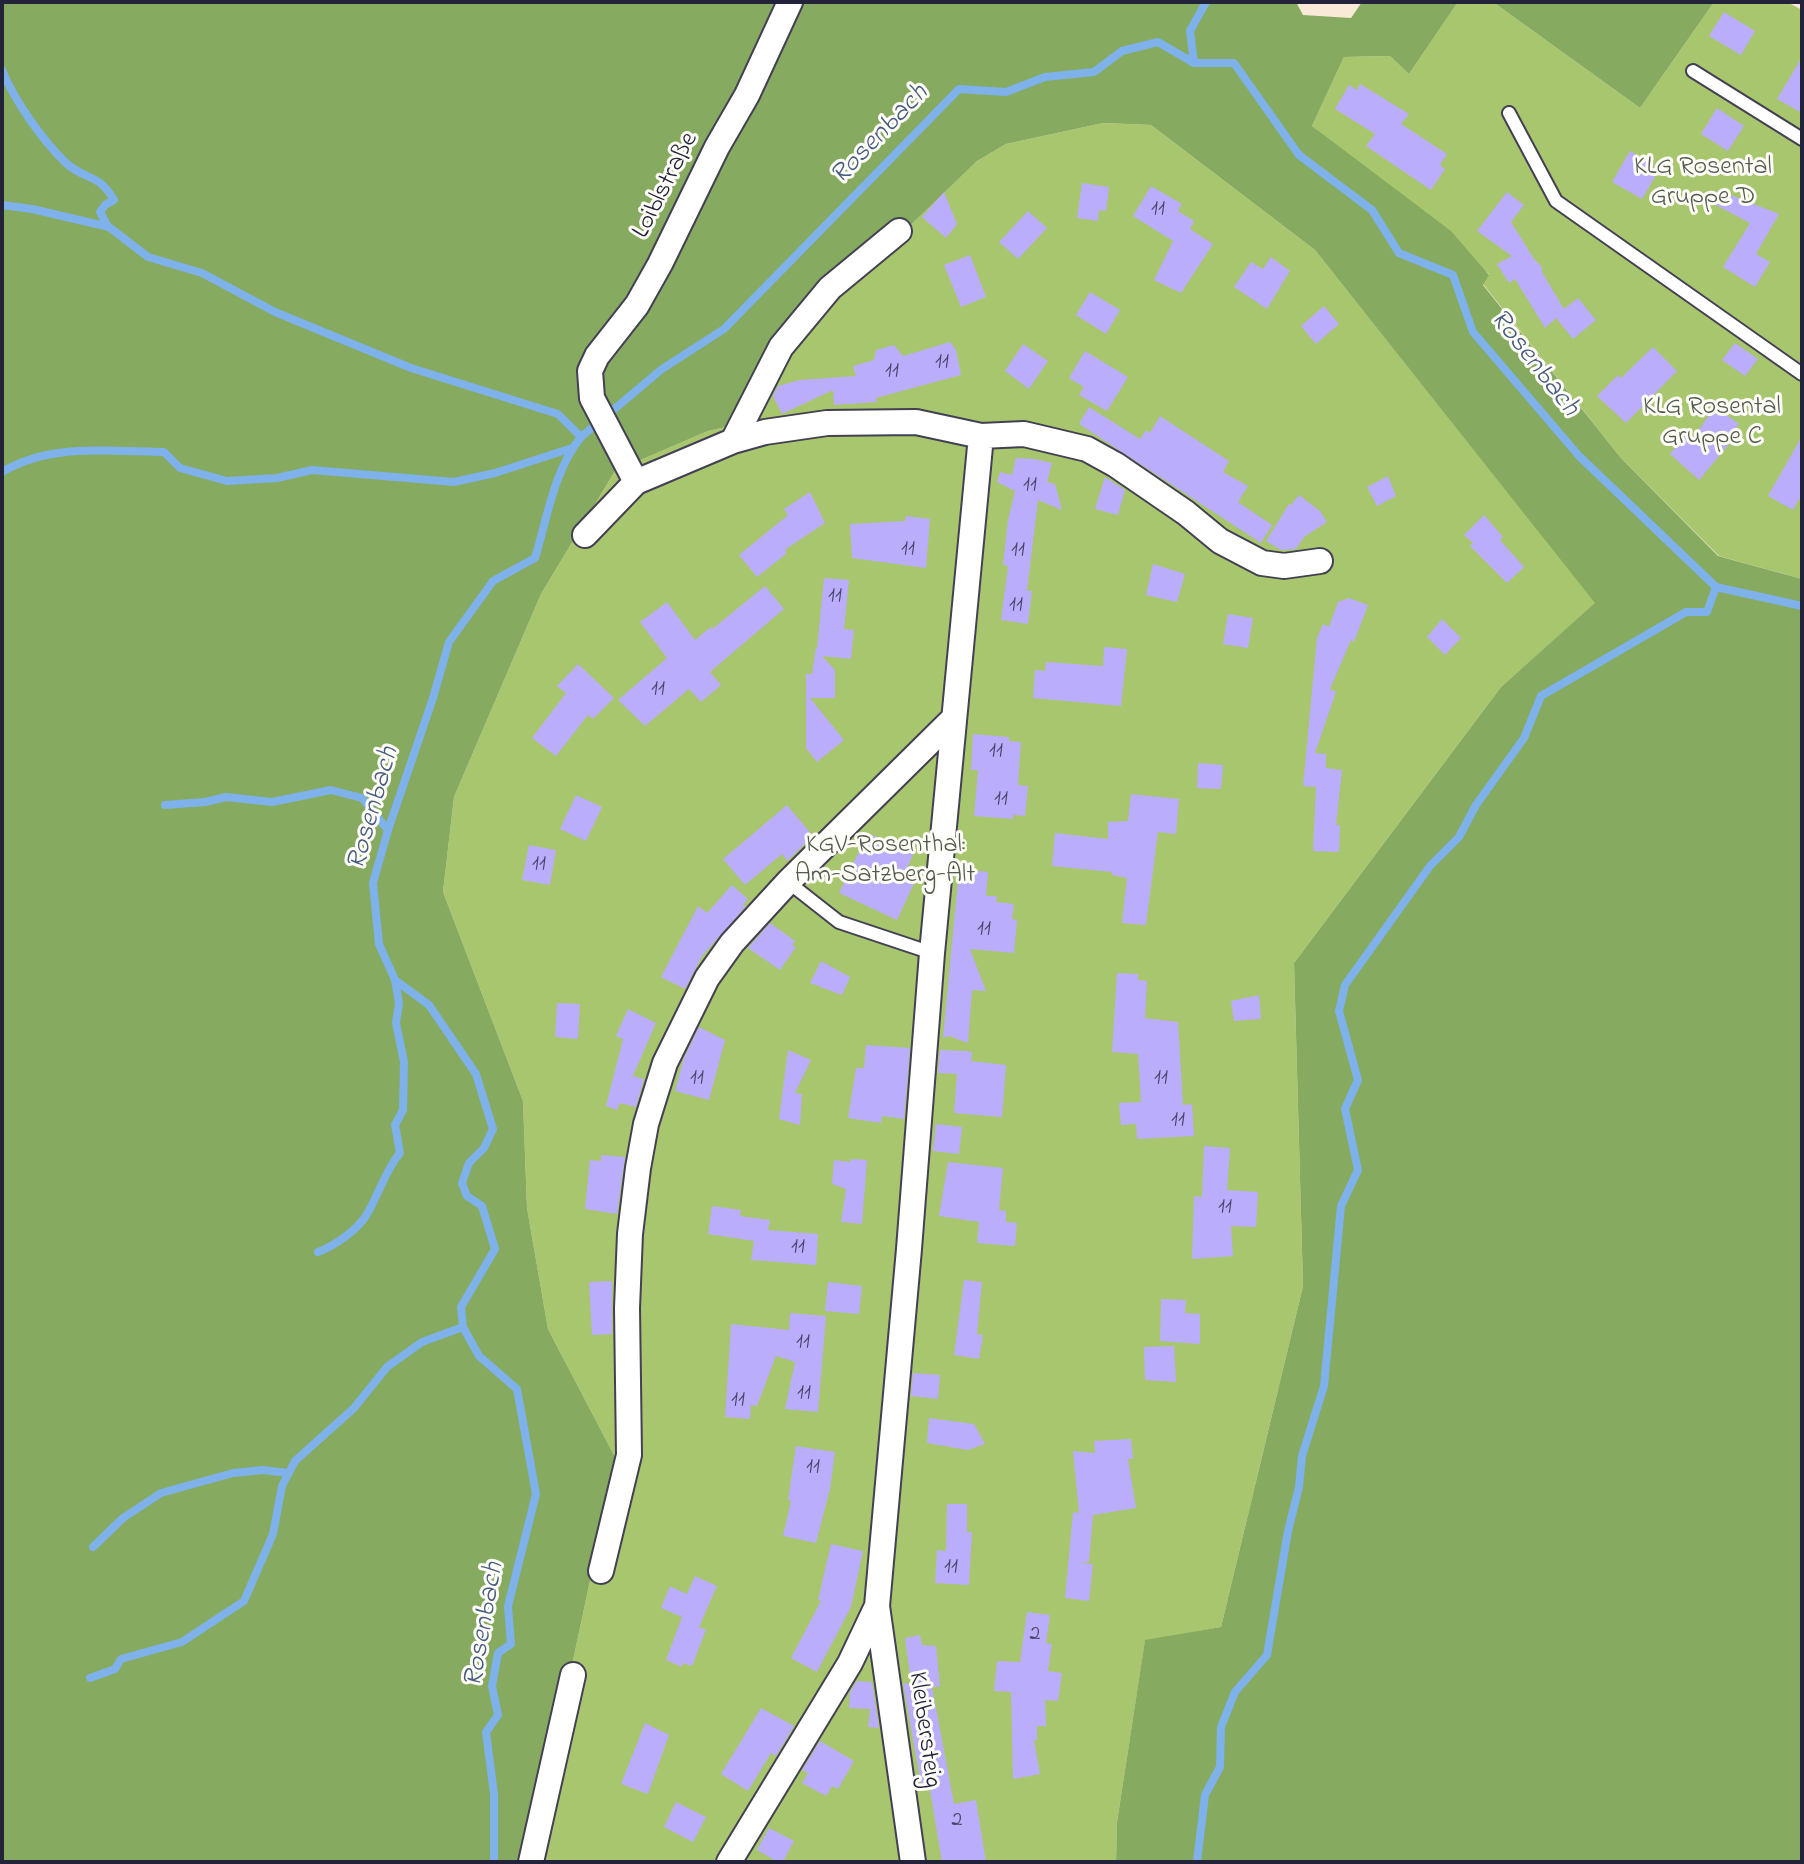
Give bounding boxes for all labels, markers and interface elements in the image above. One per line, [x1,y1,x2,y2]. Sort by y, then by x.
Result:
water label: Rosenbach [825,79,937,193]
street label: Loiblstraße [627,128,707,244]
park label: KLG Rosental Gruppe D [1634,153,1772,214]
house number: 11 [1151,197,1165,223]
water label: Rosenbach [1481,304,1585,424]
house number: 11 [935,350,949,376]
house number: 11 [885,359,899,385]
park label: KLG Rosental Gruppe C [1643,393,1781,454]
house number: 11 [1023,473,1037,499]
house number: 11 [901,537,915,563]
house number: 11 [1011,538,1025,564]
house number: 11 [828,584,842,610]
house number: 11 [1009,593,1023,619]
house number: 11 [651,677,665,703]
house number: 11 [989,739,1003,765]
water label: Rosenbach [341,744,409,874]
house number: 11 [994,787,1008,813]
park label: KGV-Rosenthal: Am-Satzberg-Alt [795,831,975,892]
house number: 11 [532,852,546,878]
house number: 11 [977,917,991,943]
house number: 11 [690,1066,704,1092]
house number: 11 [1154,1066,1168,1092]
house number: 11 [1171,1108,1185,1134]
house number: 11 [1218,1195,1232,1221]
house number: 11 [791,1235,805,1261]
house number: 11 [796,1330,810,1356]
house number: 11 [797,1381,811,1407]
house number: 11 [731,1388,745,1414]
house number: 11 [806,1455,820,1481]
house number: 11 [944,1555,958,1581]
water label: Rosenbach [458,1560,514,1690]
house number: 2 [1030,1622,1040,1648]
street label: Kleibersteig [899,1670,947,1790]
house number: 2 [952,1808,962,1834]

